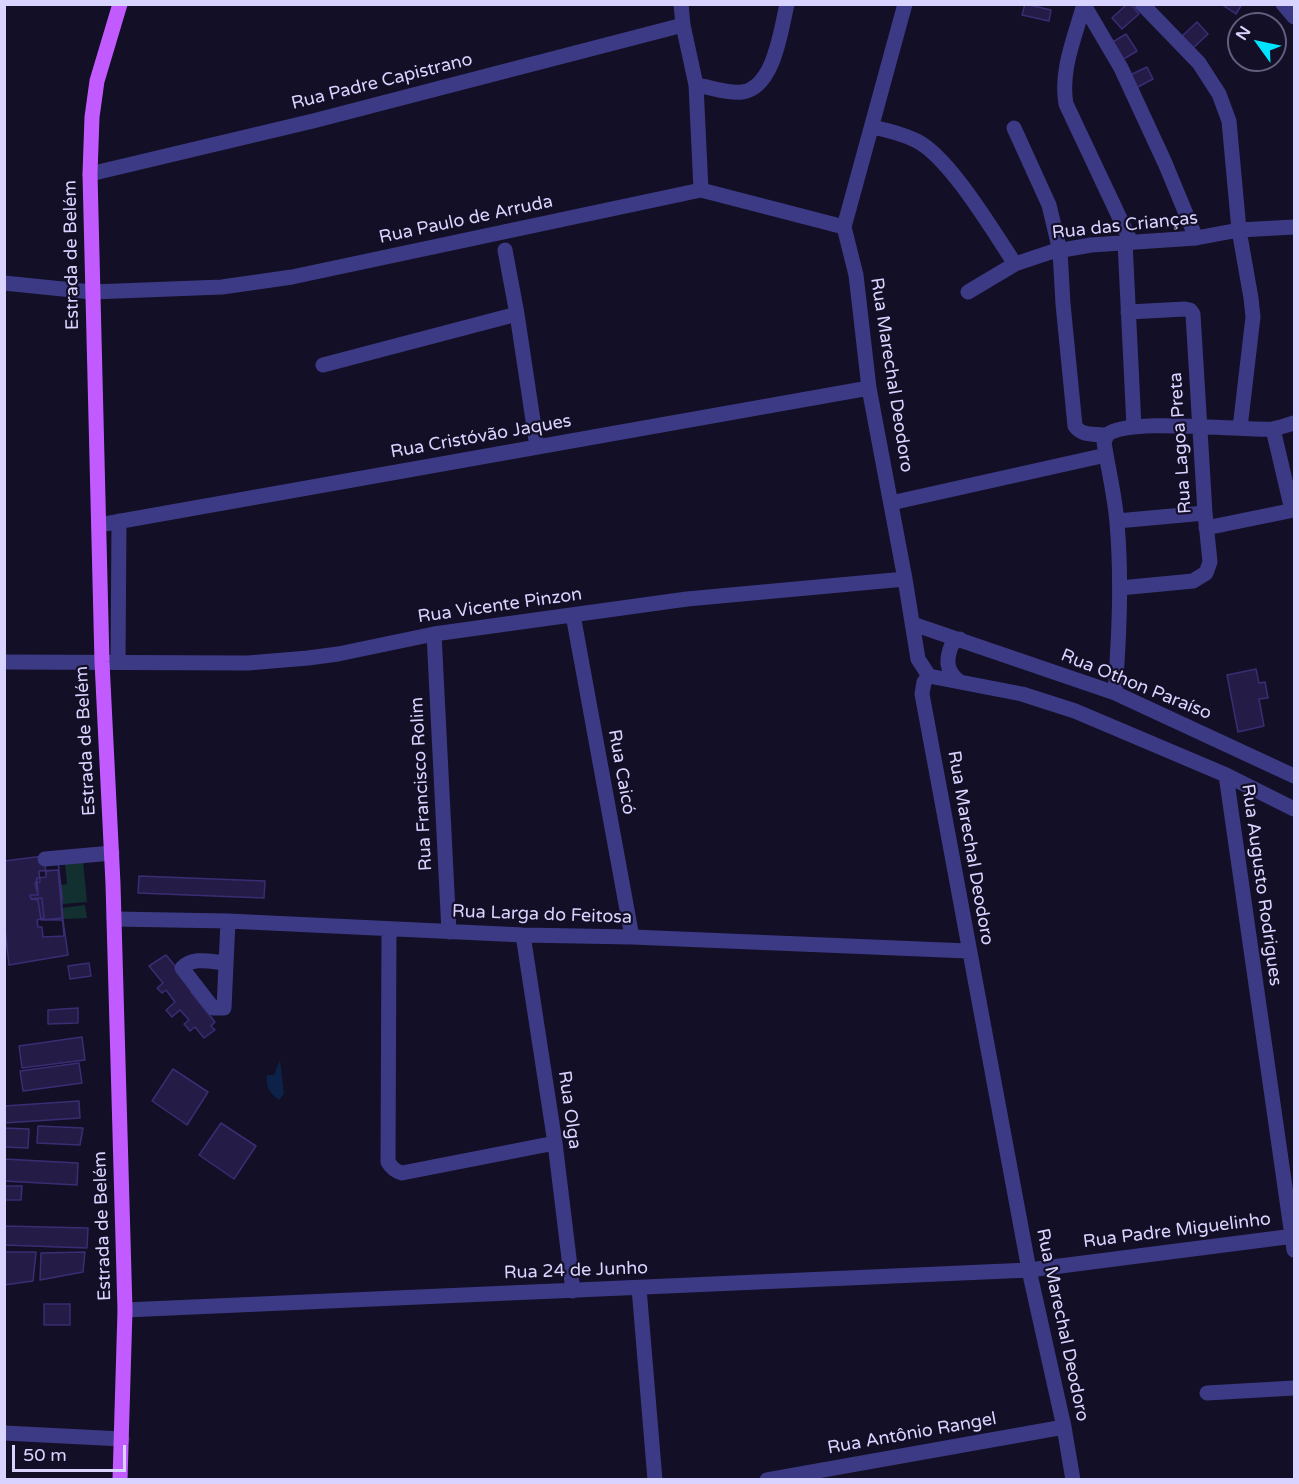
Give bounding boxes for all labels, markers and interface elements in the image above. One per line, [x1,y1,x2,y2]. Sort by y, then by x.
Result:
north arrow [1227,12,1287,72]
text: N [1232,22,1255,44]
street label: Rua Padre Capistrano [289,49,475,115]
street label: Estrada de Belém [60,180,84,330]
street label: Rua Paulo de Arruda [377,191,555,249]
street label: Rua das Crianças [1051,208,1199,244]
street label: Rua Marechal Deodoro [865,276,917,474]
street label: Rua Lagoa Preta [1165,371,1197,515]
street label: Rua Cristóvão Jaques [389,410,573,464]
street label: Rua Vicente Pinzon [416,584,584,628]
street label: Rua Othon Paraíso [1058,645,1214,725]
street label: Estrada de Belém [71,666,101,816]
street label: Rua Francisco Rolim [407,696,437,872]
street label: Rua Caicó [603,728,639,816]
street label: Rua Marechal Deodoro [942,749,998,947]
street label: Rua Augusto Rodrigues [1236,783,1286,987]
street label: Rua Larga do Feitosa [452,901,632,929]
street label: Rua Olga [553,1069,585,1151]
street label: Estrada de Belém [90,1151,116,1301]
street label: Rua Padre Miguelinho [1082,1209,1272,1253]
street label: Rua Marechal Deodoro [1031,1226,1093,1424]
street label: Rua 24 de Junho [504,1258,648,1284]
street label: Rua Antônio Rangel [826,1408,998,1460]
scale bar [15,1433,129,1471]
text: 50 m [23,1444,67,1466]

